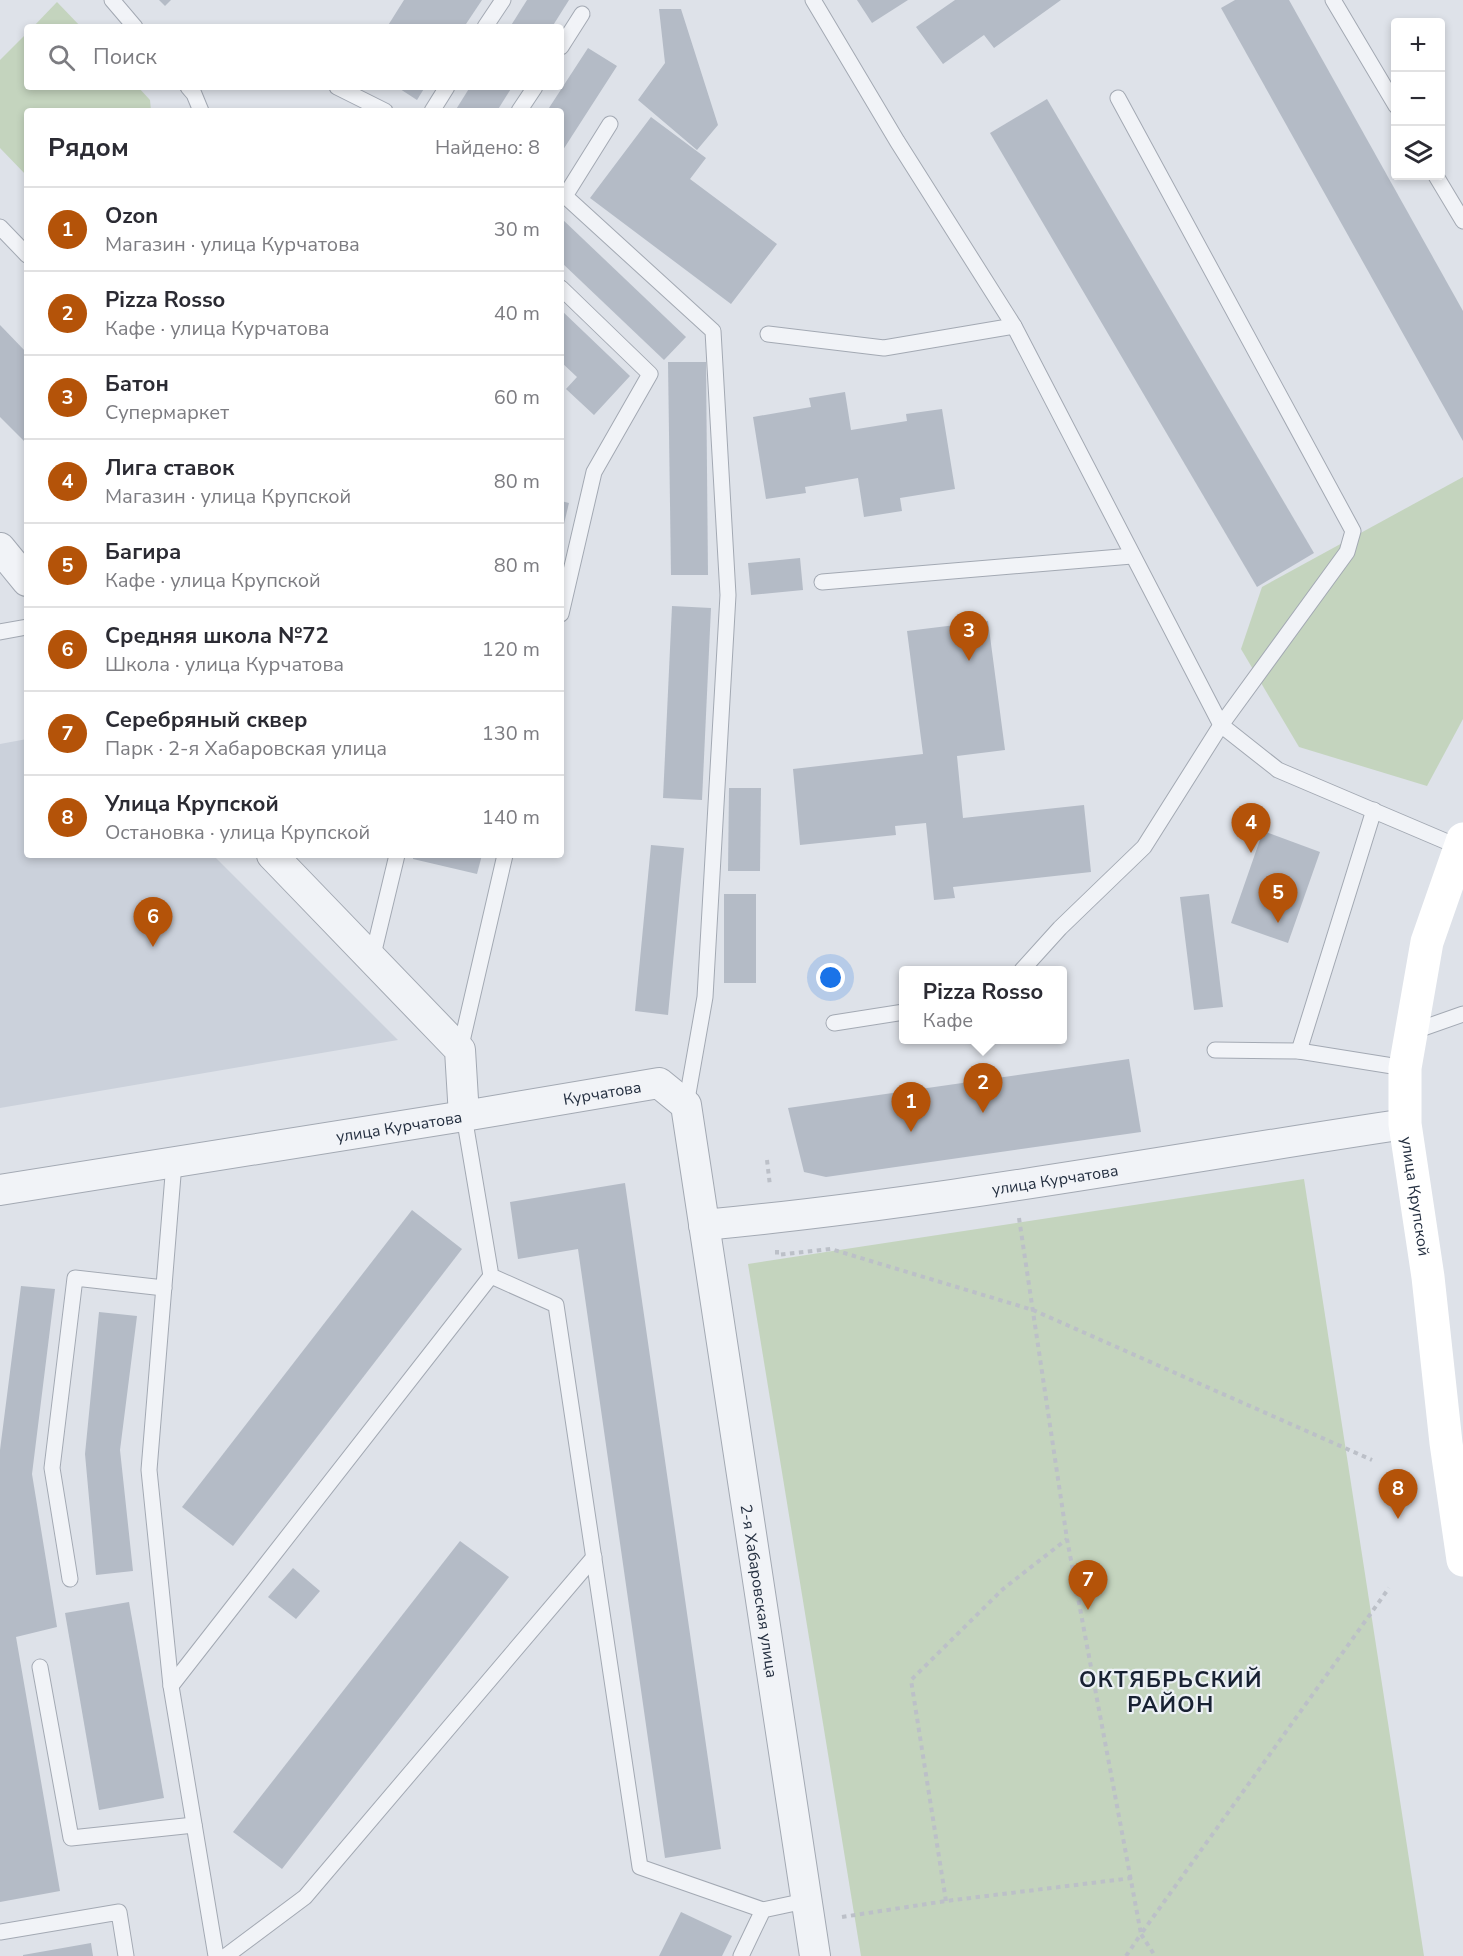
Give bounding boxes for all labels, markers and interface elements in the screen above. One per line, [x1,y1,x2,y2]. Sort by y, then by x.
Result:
map controls [1391,18,1445,180]
button: + [1391,18,1445,72]
search box [24,24,564,90]
icon: search [45,41,78,74]
text: Поиск [93,42,157,72]
button: − [1391,72,1445,126]
button: layers [1391,126,1445,180]
text: Рядом [48,130,129,165]
text: Найдено: 8 [435,134,540,161]
text: Ozon [105,201,158,231]
text: 1 [62,216,74,243]
text: 30 m [494,216,540,243]
text: Магазин · улица Курчатова [105,231,360,258]
text: Pizza Rosso [105,285,225,315]
text: 2 [62,300,74,327]
text: 40 m [494,300,540,327]
text: Кафе · улица Курчатова [105,315,330,342]
text: Батон [105,369,169,399]
text: 3 [62,384,74,411]
text: 60 m [494,384,540,411]
text: Супермаркет [105,399,229,426]
text: Лига ставок [105,453,234,483]
text: 4 [62,468,74,495]
text: 80 m [494,468,540,495]
text: Магазин · улица Крупской [105,483,351,510]
text: Багира [105,537,181,567]
text: 5 [62,552,74,579]
text: 80 m [494,552,540,579]
text: Кафе · улица Крупской [105,567,321,594]
pin: 3 [950,612,988,661]
text: Средняя школа №72 [105,621,329,651]
text: 6 [62,636,74,663]
text: 120 m [482,636,540,663]
text: Школа · улица Курчатова [105,651,344,678]
text: Серебряный сквер [105,705,307,735]
text: 7 [62,720,74,747]
text: 130 m [482,720,540,747]
text: Парк · 2-я Хабаровская улица [105,735,387,762]
text: Улица Крупской [105,789,279,819]
text: 8 [62,804,74,831]
text: 140 m [482,804,540,831]
pin: 4 [1232,804,1270,853]
text: Остановка · улица Крупской [105,819,370,846]
pin: 5 [1258,874,1298,923]
pin: 6 [134,898,172,947]
your location [816,963,845,992]
popup [899,966,1067,1044]
text: Pizza Rosso [923,977,1043,1007]
text: Кафе [923,1007,973,1034]
pin: 2 [964,1064,1002,1113]
street label: Курчатова [562,1076,643,1111]
pin: 1 [892,1082,930,1132]
street label: улица Курчатова [334,1106,464,1148]
street label: улица Крупской [1395,1135,1435,1258]
street label: улица Курчатова [990,1160,1120,1201]
pin: 8 [1378,1470,1418,1519]
street label: 2-я Хабаровская улица [735,1503,783,1679]
pin: 7 [1068,1560,1108,1610]
district label: ОКТЯБРЬСКИЙ РАЙОН [1079,1665,1263,1720]

